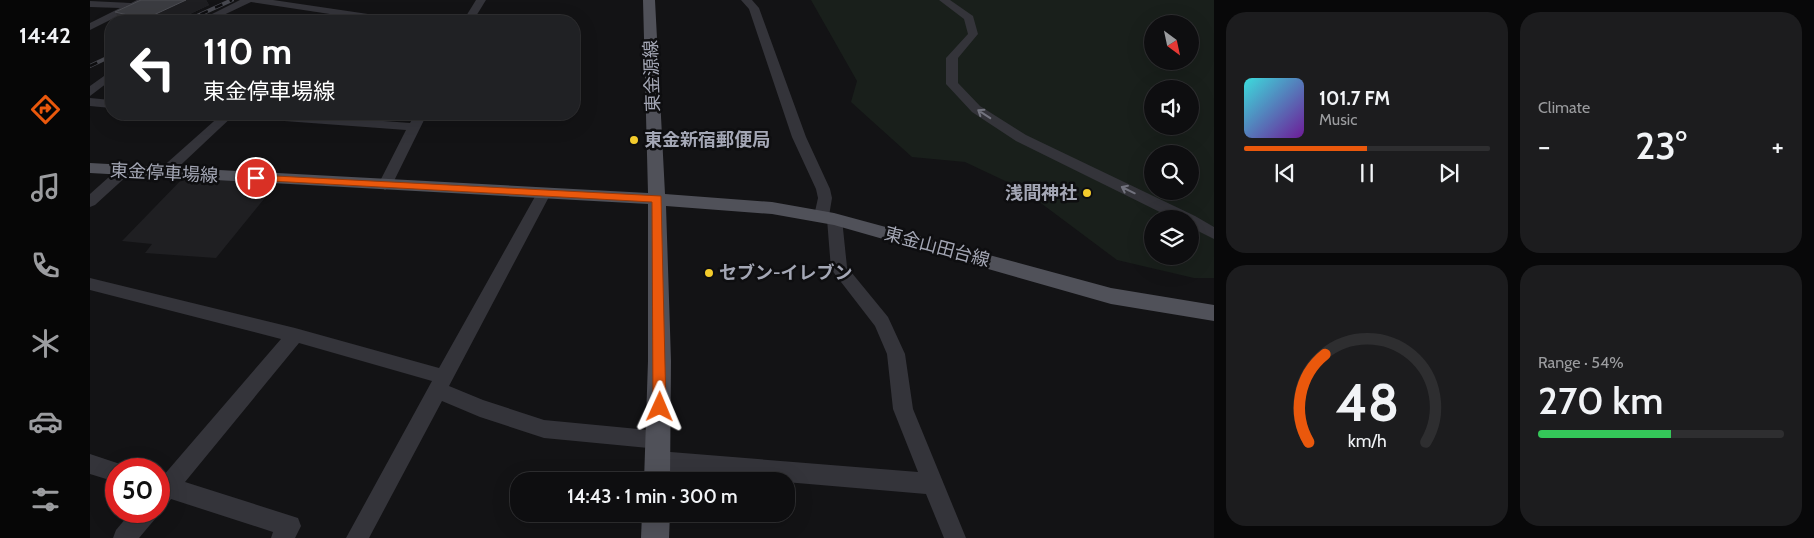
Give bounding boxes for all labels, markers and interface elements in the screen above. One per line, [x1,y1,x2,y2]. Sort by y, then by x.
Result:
north arrow [1144,15,1199,70]
map controls [1144,15,1199,265]
text: 14:42 [19,22,71,49]
text: 110 m [203,30,292,73]
icon: left [120,35,185,100]
street label: 東金源線 [640,40,664,112]
text: 東金停車場線 [203,78,335,105]
button: sound [1144,80,1199,135]
text: 101.7 FM [1319,87,1390,110]
icon: directions [28,92,63,127]
text: Climate [1538,98,1590,117]
one-way arrow [978,109,992,119]
text: Music [1319,110,1357,129]
text: 23° [1635,122,1687,169]
place label: 東金新宿郵便局 [644,129,770,151]
text: − [1538,129,1550,163]
text: + [1772,129,1784,163]
marker: 東金新宿郵便局 [628,134,640,146]
button: search [1144,145,1199,200]
pin [235,157,277,199]
street label: 東金停車場線 [109,159,219,187]
icon: previous [1271,159,1299,187]
icon: pause [1353,159,1381,187]
icon: next [1435,159,1463,187]
icon: arrive [242,164,270,192]
icon: music [28,170,63,205]
place label: 浅間神社 [1005,182,1077,204]
one-way arrow [1121,185,1136,194]
marker: 浅間神社 [1081,187,1093,199]
button: layers [1144,210,1199,265]
street label: 東金山田台線 [882,222,992,272]
icon: phone [28,248,63,283]
place label: セブン-イレブン [719,262,853,284]
marker: セブン-イレブン [703,267,715,279]
icon: climate [28,326,63,361]
text: Range · 54% [1538,353,1624,372]
text: 48 [1335,371,1399,434]
text: 270 km [1538,377,1663,424]
position arrow [633,380,685,432]
icon: car [28,404,63,439]
text: km/h [1347,430,1387,451]
speed limit sign: 50 [105,458,170,523]
icon: filters [28,482,63,517]
text: 14:43 · 1 min · 300 m [567,485,738,508]

